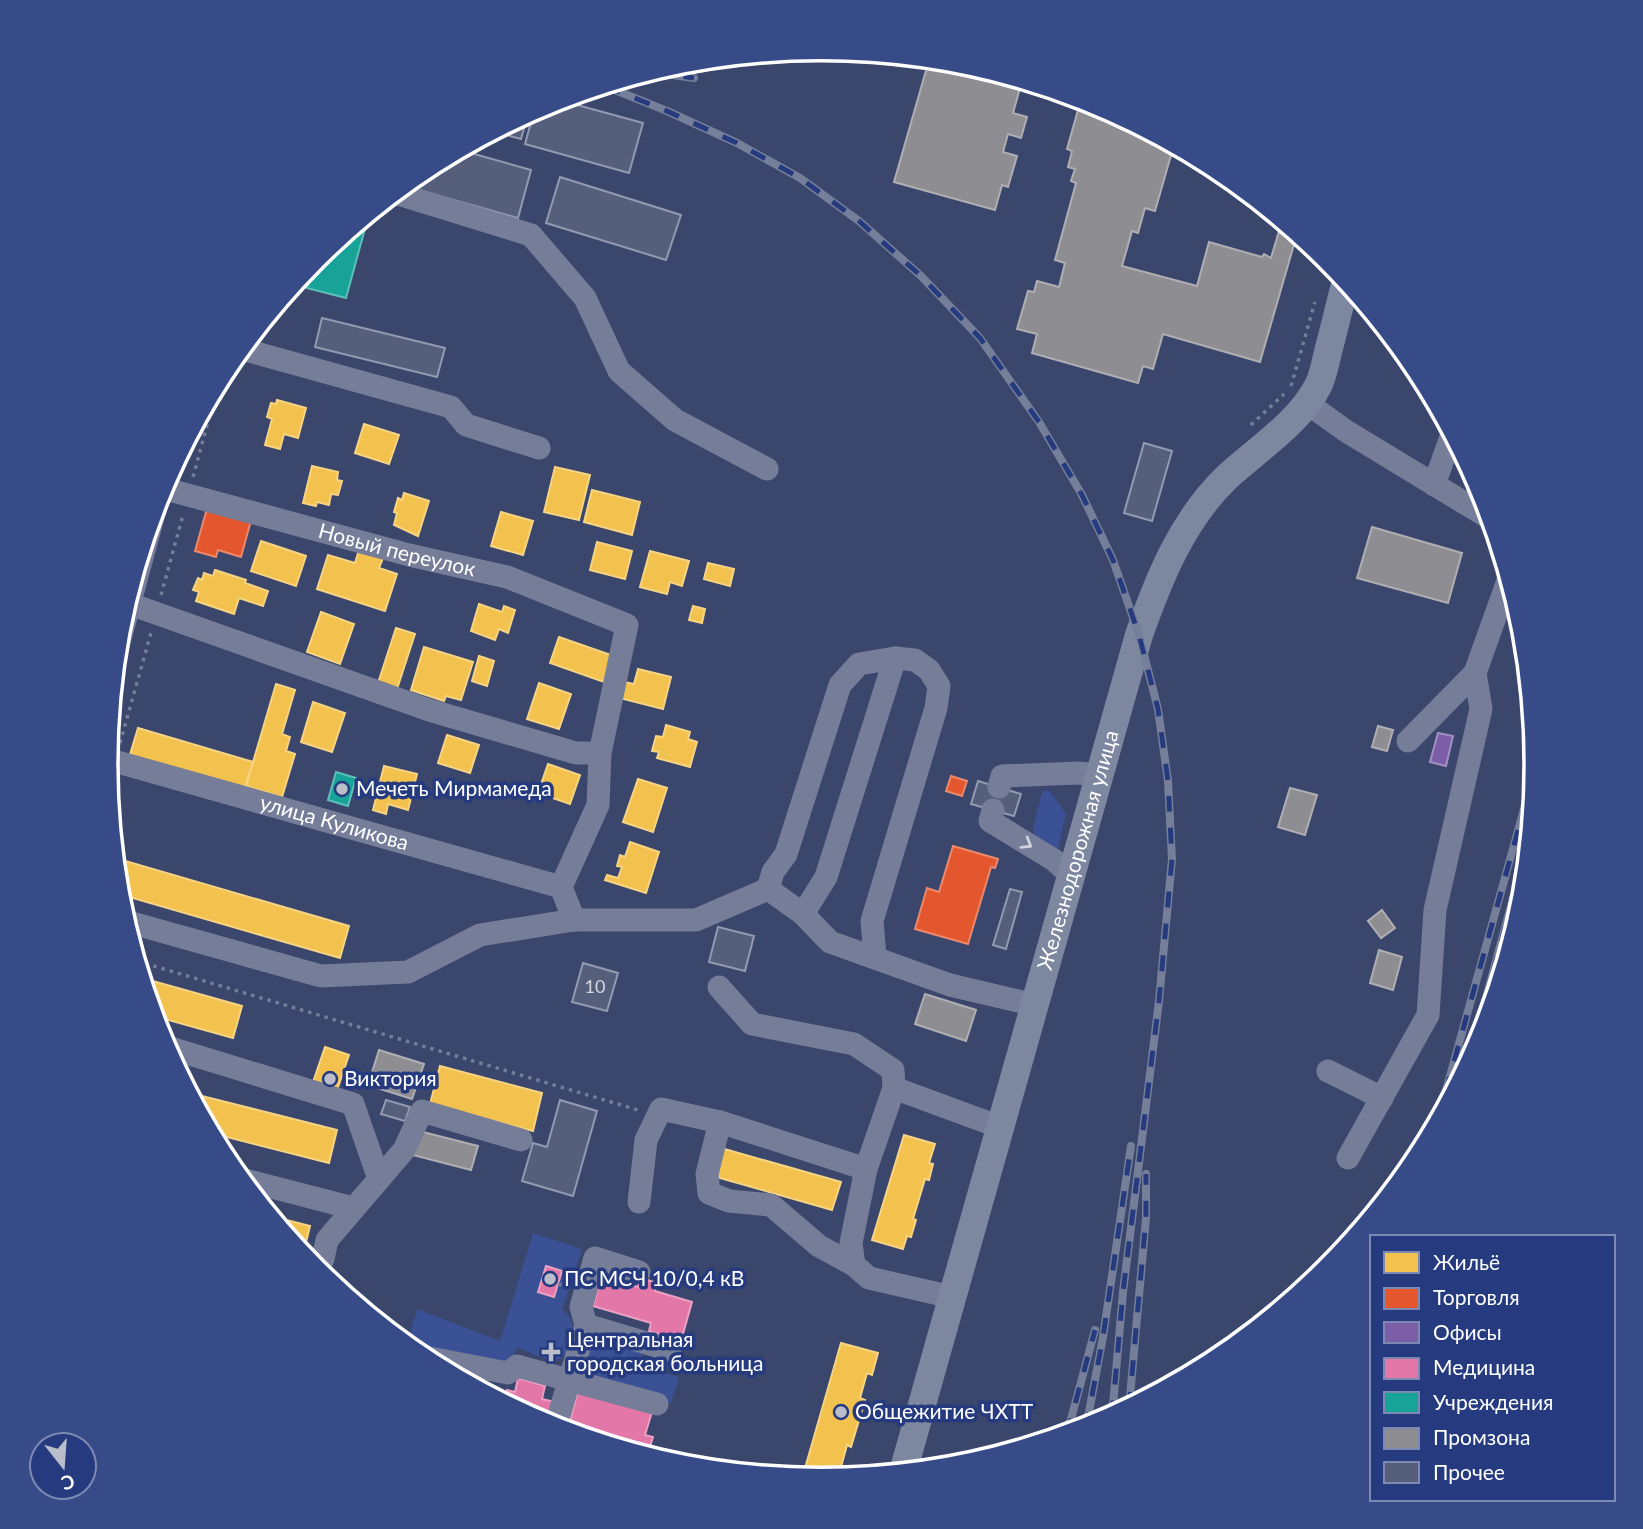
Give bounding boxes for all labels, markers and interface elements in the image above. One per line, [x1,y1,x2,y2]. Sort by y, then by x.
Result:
street label: Новый переулок [316,517,478,581]
street label: Железнодорожная улица [1031,727,1123,973]
place label: Мечеть Мирмамеда [356,775,552,800]
marker: Мечеть Мирмамеда [334,781,350,797]
street label: улица Куликова [257,789,412,854]
one-way arrow [1020,835,1033,848]
house number: 10 [585,975,605,997]
place label: Виктория [344,1065,437,1090]
marker: Виктория [322,1071,338,1087]
legend [1370,1235,1615,1501]
text: Жильё [1433,1249,1500,1274]
place label: ПС МСЧ 10/0,4 кВ [564,1265,744,1290]
marker: ПС МСЧ 10/0,4 кВ [542,1271,558,1287]
text: Торговля [1433,1284,1520,1309]
text: Офисы [1433,1319,1502,1344]
place label: Центральная городская больница [567,1326,763,1375]
marker: Центральная городская больница [541,1342,561,1362]
text: Медицина [1433,1354,1535,1379]
text: Учреждения [1433,1389,1553,1414]
place label: Общежитие ЧХТТ [855,1398,1034,1423]
marker: Общежитие ЧХТТ [833,1404,849,1420]
text: Промзона [1433,1424,1530,1449]
north arrow [28,1431,98,1501]
text: Прочее [1433,1459,1505,1484]
text: С [58,1470,77,1496]

